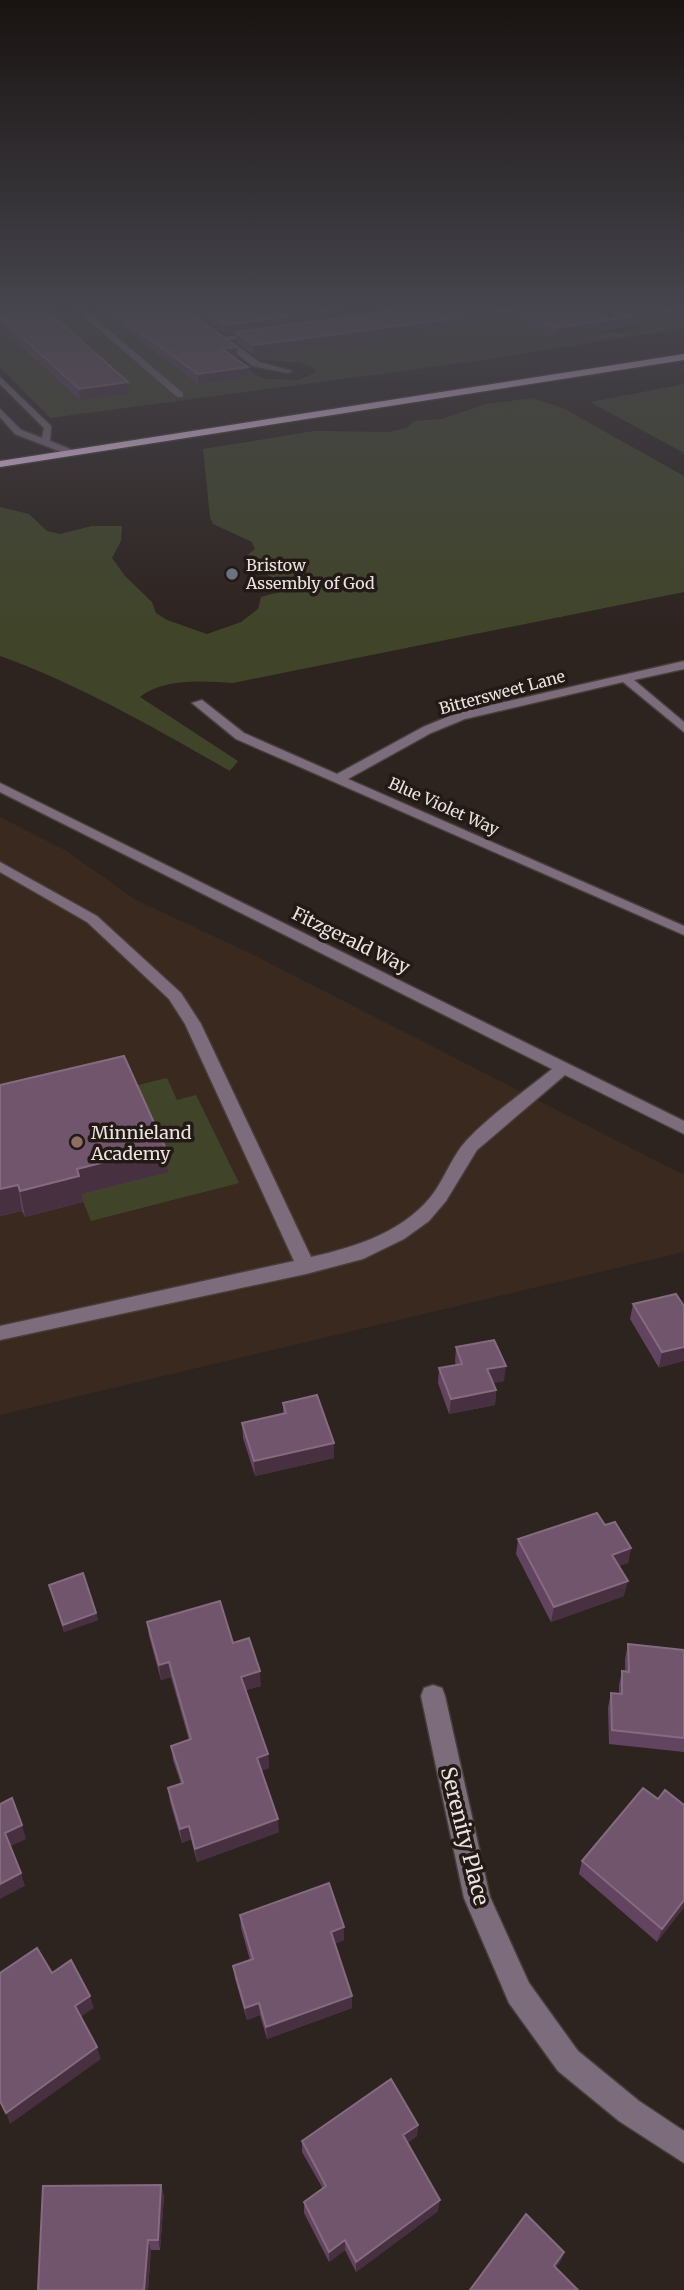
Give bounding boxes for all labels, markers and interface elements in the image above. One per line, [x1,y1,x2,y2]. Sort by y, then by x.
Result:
place label: Bristow Assembly of God [245,555,375,593]
marker: Bristow Assembly of God [224,566,240,582]
street label: Bittersweet Lane [437,666,567,718]
street label: Blue Violet Way [386,773,503,840]
street label: Fitzgerald Way [288,902,414,979]
place label: Minnieland Academy [90,1121,192,1165]
marker: Minnieland Academy [69,1134,85,1150]
street label: Serenity Place [435,1764,495,1908]

